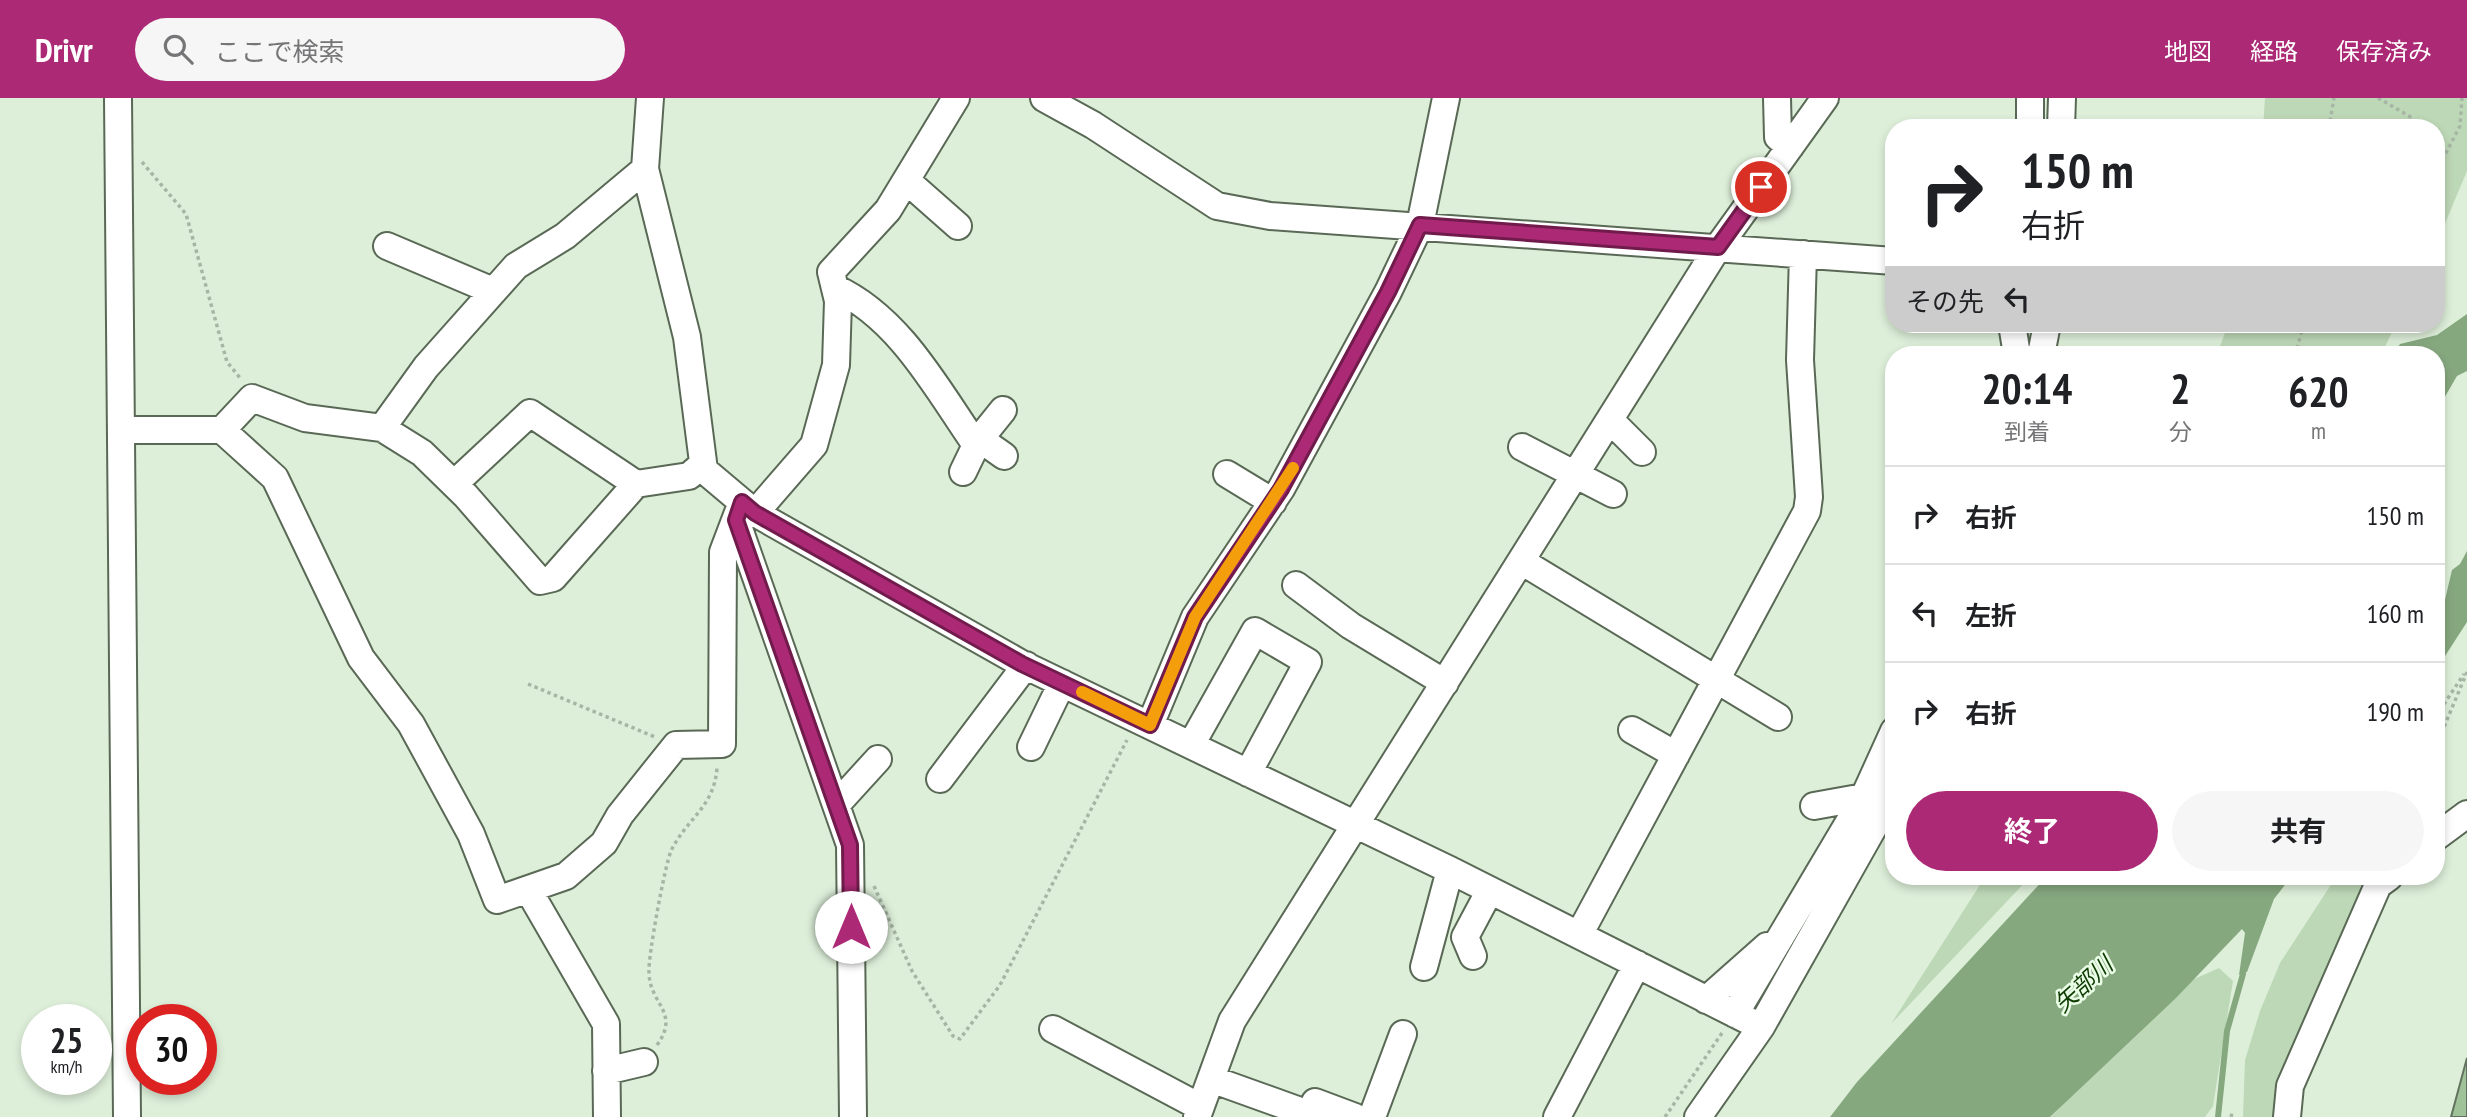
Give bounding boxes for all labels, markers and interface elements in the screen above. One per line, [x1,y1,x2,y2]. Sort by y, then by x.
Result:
search box [135,18,625,81]
text: Drivr [35,28,93,71]
icon: search [159,30,197,68]
text: ここで検索 [215,35,345,68]
text: 地図 [2164,36,2212,67]
text: 経路 [2250,36,2298,67]
text: 保存済み [2336,36,2432,67]
text: 150 m [2021,138,2134,202]
icon: right [1906,147,1997,238]
pin [1731,157,1791,217]
icon: arrive [1742,168,1780,206]
text: 右折 [2021,204,2085,246]
icon: left [1998,280,2036,318]
text: その先 [1906,285,1984,318]
text: 20:14 [1981,361,2072,416]
text: 2 [2170,361,2190,416]
text: 620 [2288,364,2349,419]
text: m [2311,416,2326,445]
text: 到着 [2004,417,2050,446]
text: 分 [2169,417,2192,446]
icon: right [1906,496,1944,534]
text: 150 m [2366,499,2424,532]
text: 右折 [1965,501,2017,534]
icon: left [1906,594,1944,632]
text: 160 m [2366,597,2424,630]
text: 左折 [1965,599,2017,632]
icon: right [1906,692,1944,730]
text: 190 m [2366,695,2424,728]
text: 右折 [1965,697,2017,730]
button: 終了 [1906,791,2158,871]
button: 共有 [2172,791,2424,871]
position arrow [814,890,888,964]
water label: 矢部川 [2048,948,2121,1018]
speed limit sign: 30 [126,1004,217,1095]
text: 25 [50,1017,83,1063]
text: km/h [51,1055,82,1078]

